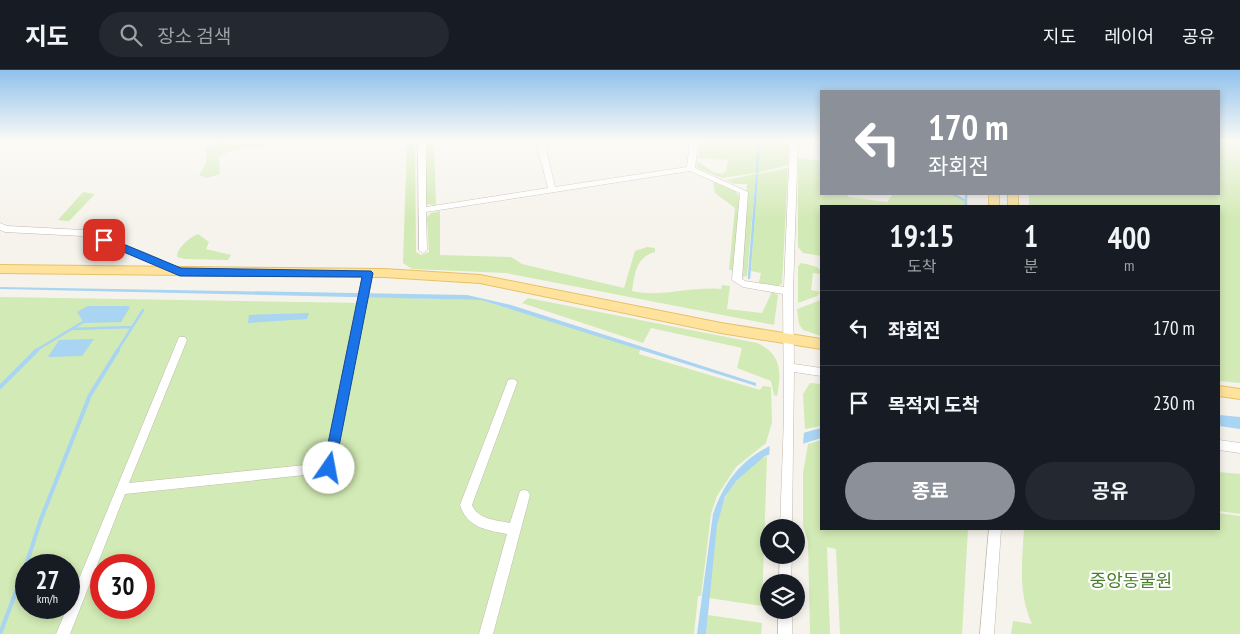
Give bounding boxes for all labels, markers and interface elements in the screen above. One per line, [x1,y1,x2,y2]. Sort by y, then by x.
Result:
search box [99,12,449,57]
text: 지도 [25,21,69,52]
icon: search [117,21,145,49]
text: 장소 검색 [157,24,231,48]
text: 지도 [1043,25,1076,48]
text: 레이어 [1104,25,1154,48]
text: 공유 [1182,25,1215,48]
text: 170 m [928,104,1009,150]
icon: left [845,110,910,175]
text: 좌회전 [928,152,989,180]
text: 19:15 [889,216,954,255]
text: 1 [1024,216,1038,255]
text: 400 [1108,218,1151,257]
pin [83,219,125,261]
icon: arrive [90,226,118,254]
text: m [1124,255,1134,275]
text: 도착 [907,256,937,276]
text: 분 [1024,256,1038,276]
icon: left [845,314,873,342]
text: 170 m [1153,316,1195,340]
text: 좌회전 [888,318,940,342]
icon: arrive [845,389,873,417]
text: 230 m [1153,391,1195,415]
text: 목적지 도착 [888,393,979,417]
position arrow [302,441,354,493]
button: 종료 [845,462,1015,520]
button: 공유 [1025,462,1195,520]
map controls [760,519,805,619]
button: search [760,519,805,564]
speed limit sign: 30 [90,554,155,619]
text: 27 [36,564,59,596]
park label: 중앙동물원 [1090,569,1172,592]
button: layers [760,574,805,619]
text: km/h [37,591,58,606]

